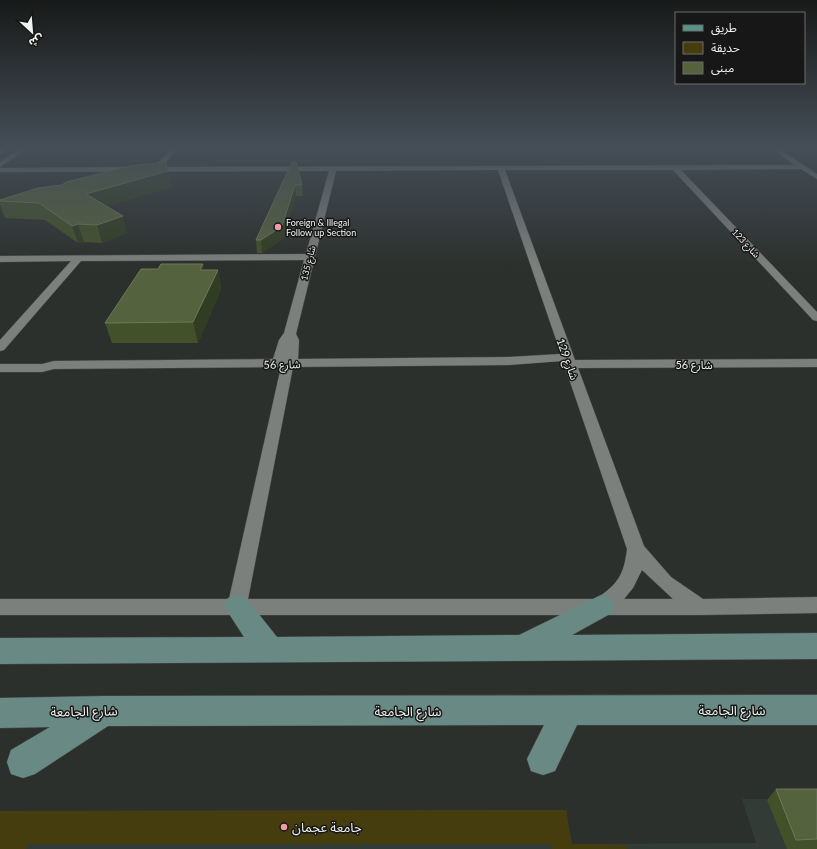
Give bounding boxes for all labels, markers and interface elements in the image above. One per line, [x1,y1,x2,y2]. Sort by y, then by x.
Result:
north arrow [12,12,52,52]
legend [675,12,805,84]
text: طريق [711,20,737,36]
text: ش [27,31,46,51]
text: حديقة [711,40,740,55]
text: مبنى [711,60,734,75]
place label: Foreign & Illegal Follow up Section [286,217,356,238]
marker: Foreign & Illegal Follow up Section [273,222,283,232]
street label: شارع 123 [728,226,762,261]
street label: شارع 135 [298,244,320,282]
street label: شارع 129 [553,336,582,383]
street label: شارع 56 [263,357,301,373]
street label: شارع 56 [675,358,713,373]
street label: شارع الجامعة [50,702,118,723]
street label: شارع الجامعة [698,702,766,721]
street label: شارع الجامعة [374,703,442,722]
place label: جامعة عجمان [292,819,362,836]
marker: جامعة عجمان [279,822,289,832]

